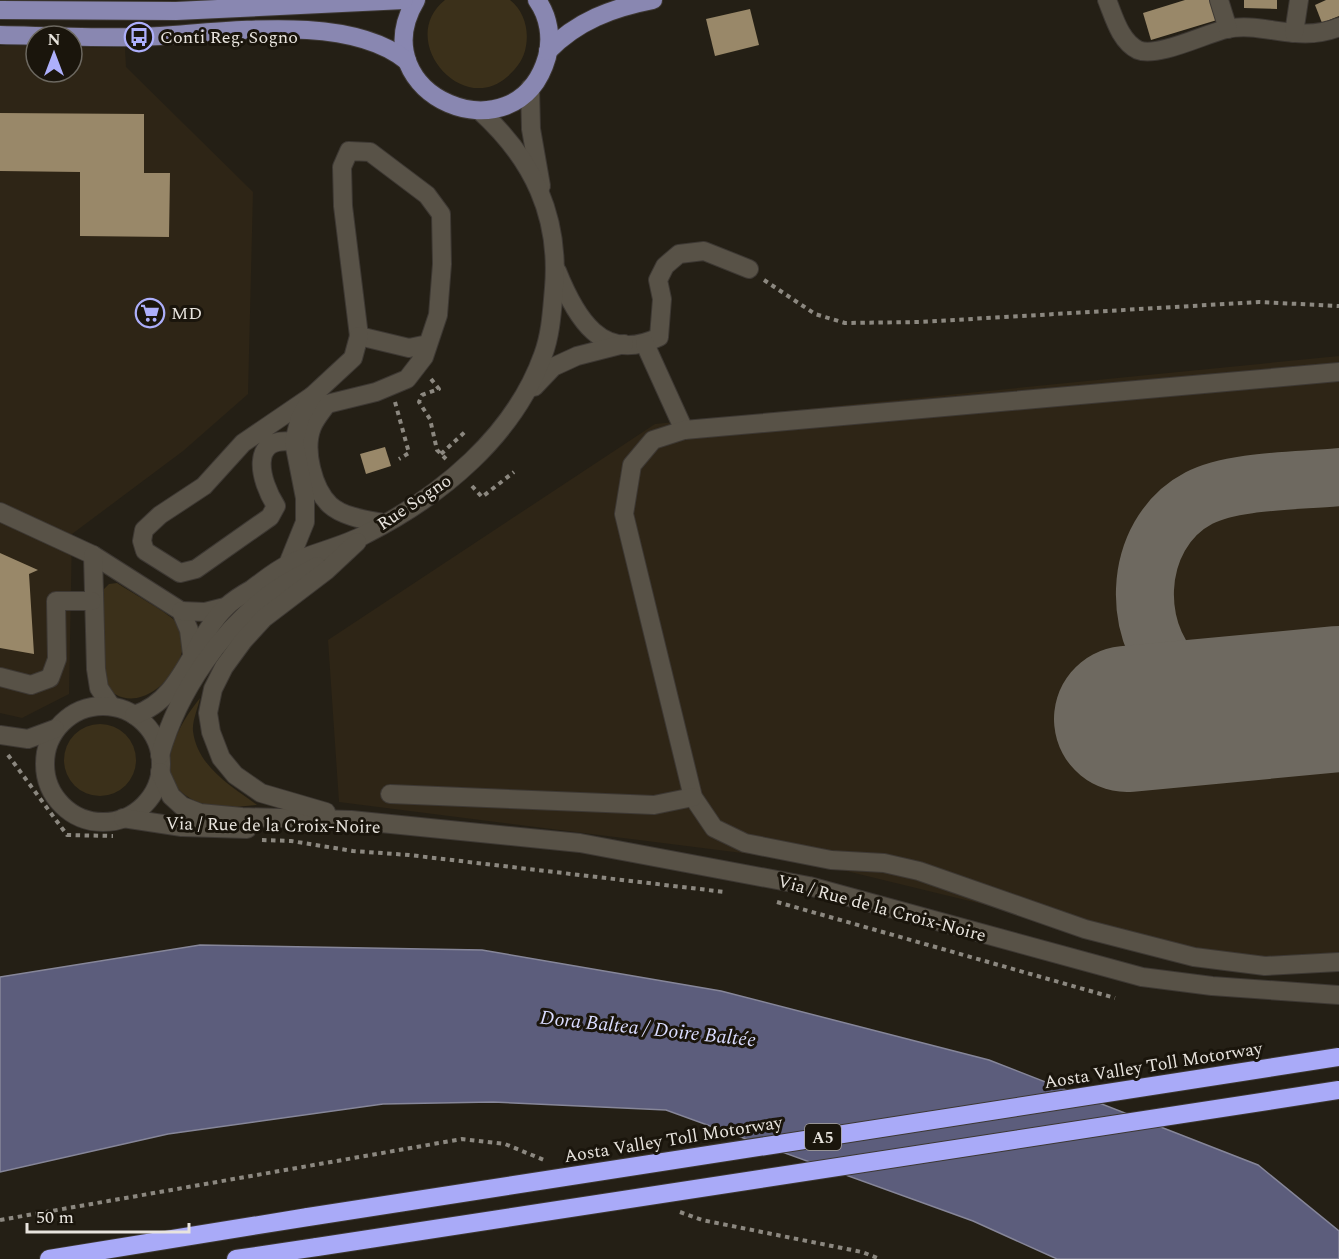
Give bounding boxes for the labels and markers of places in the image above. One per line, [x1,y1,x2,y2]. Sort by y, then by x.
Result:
bus stop icon: Conti Reg. Sogno [123,21,155,53]
place label: Conti Reg. Sogno [160,24,298,51]
supermarket icon: MD [134,297,166,329]
place label: MD [171,300,202,327]

